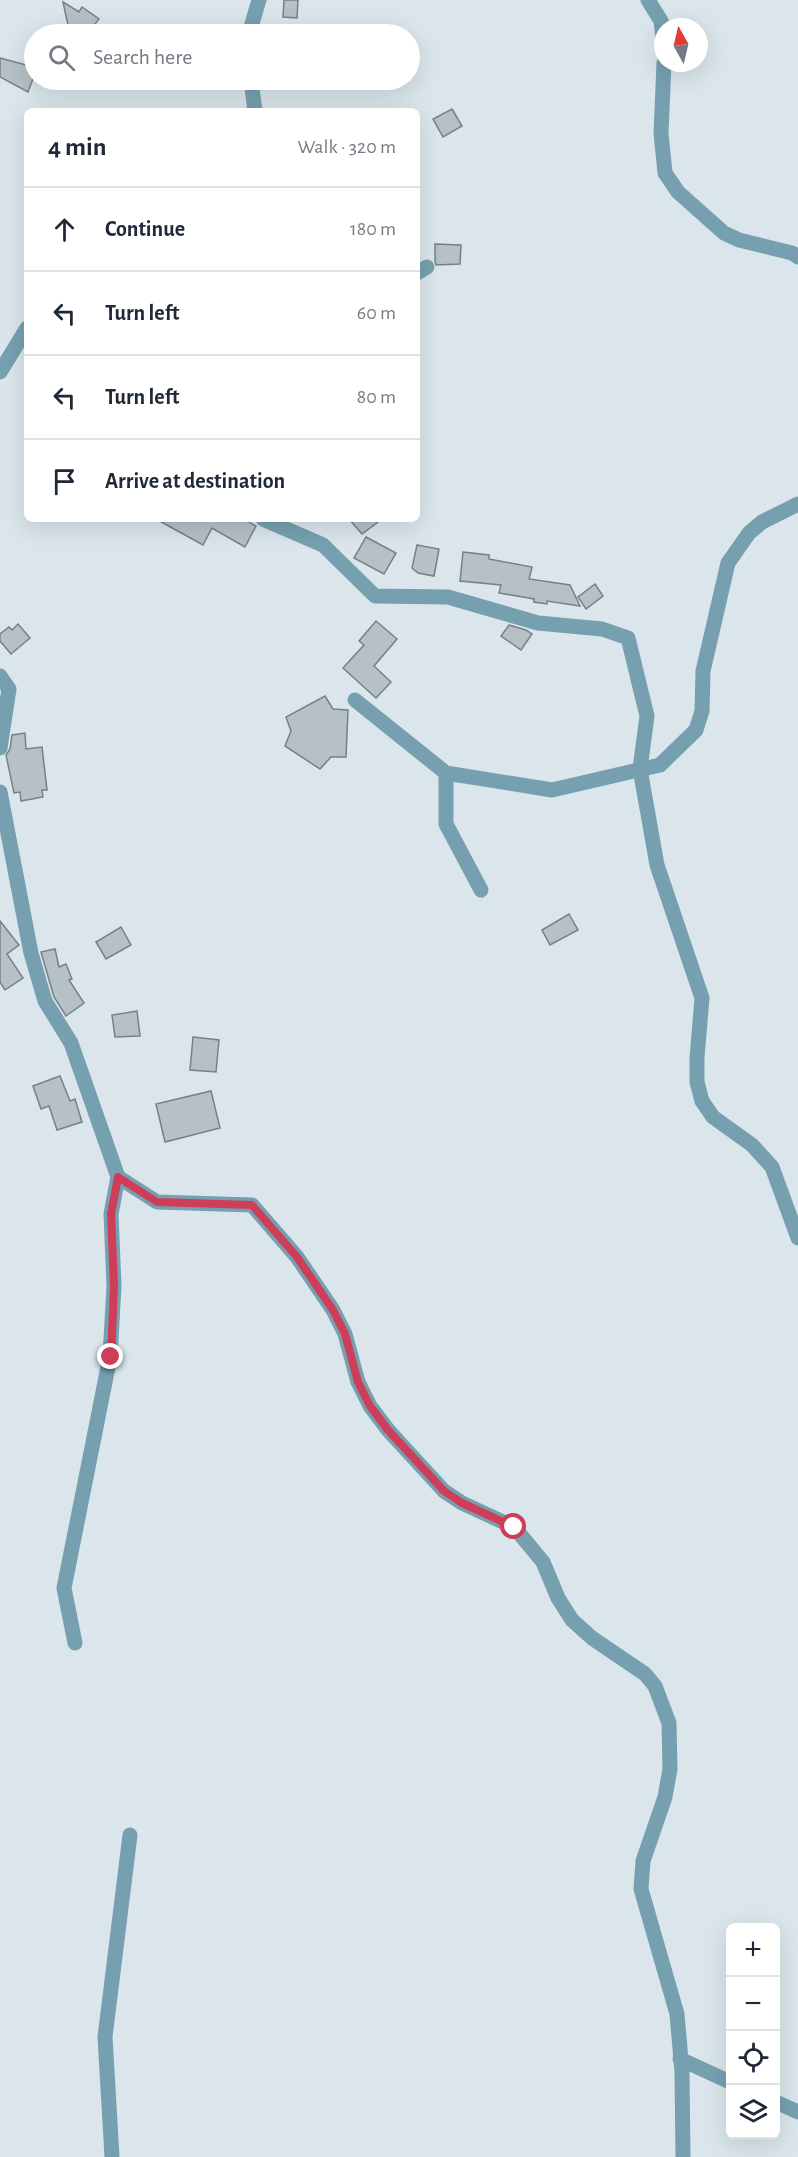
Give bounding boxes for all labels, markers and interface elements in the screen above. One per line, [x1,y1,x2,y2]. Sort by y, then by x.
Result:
north arrow [654,18,708,72]
search box [24,24,420,90]
icon: search [45,41,78,74]
text: Search here [93,46,192,68]
text: 4 min [48,134,107,160]
text: Walk · 320 m [298,137,396,157]
icon: ahead [48,213,81,246]
text: Continue [105,218,185,240]
text: 180 m [350,219,396,239]
icon: left [48,297,81,330]
text: Turn left [105,302,179,324]
text: 60 m [357,303,396,323]
icon: left [48,381,81,414]
text: Turn left [105,386,179,408]
text: 80 m [357,387,396,407]
icon: arrive [48,465,81,498]
text: Arrive at destination [105,470,285,492]
route end [97,1343,123,1369]
route start [500,1513,526,1539]
map controls [726,1923,780,2139]
button: + [726,1923,780,1977]
button: − [726,1977,780,2031]
button: locate [726,2031,780,2085]
button: layers [726,2085,780,2139]

